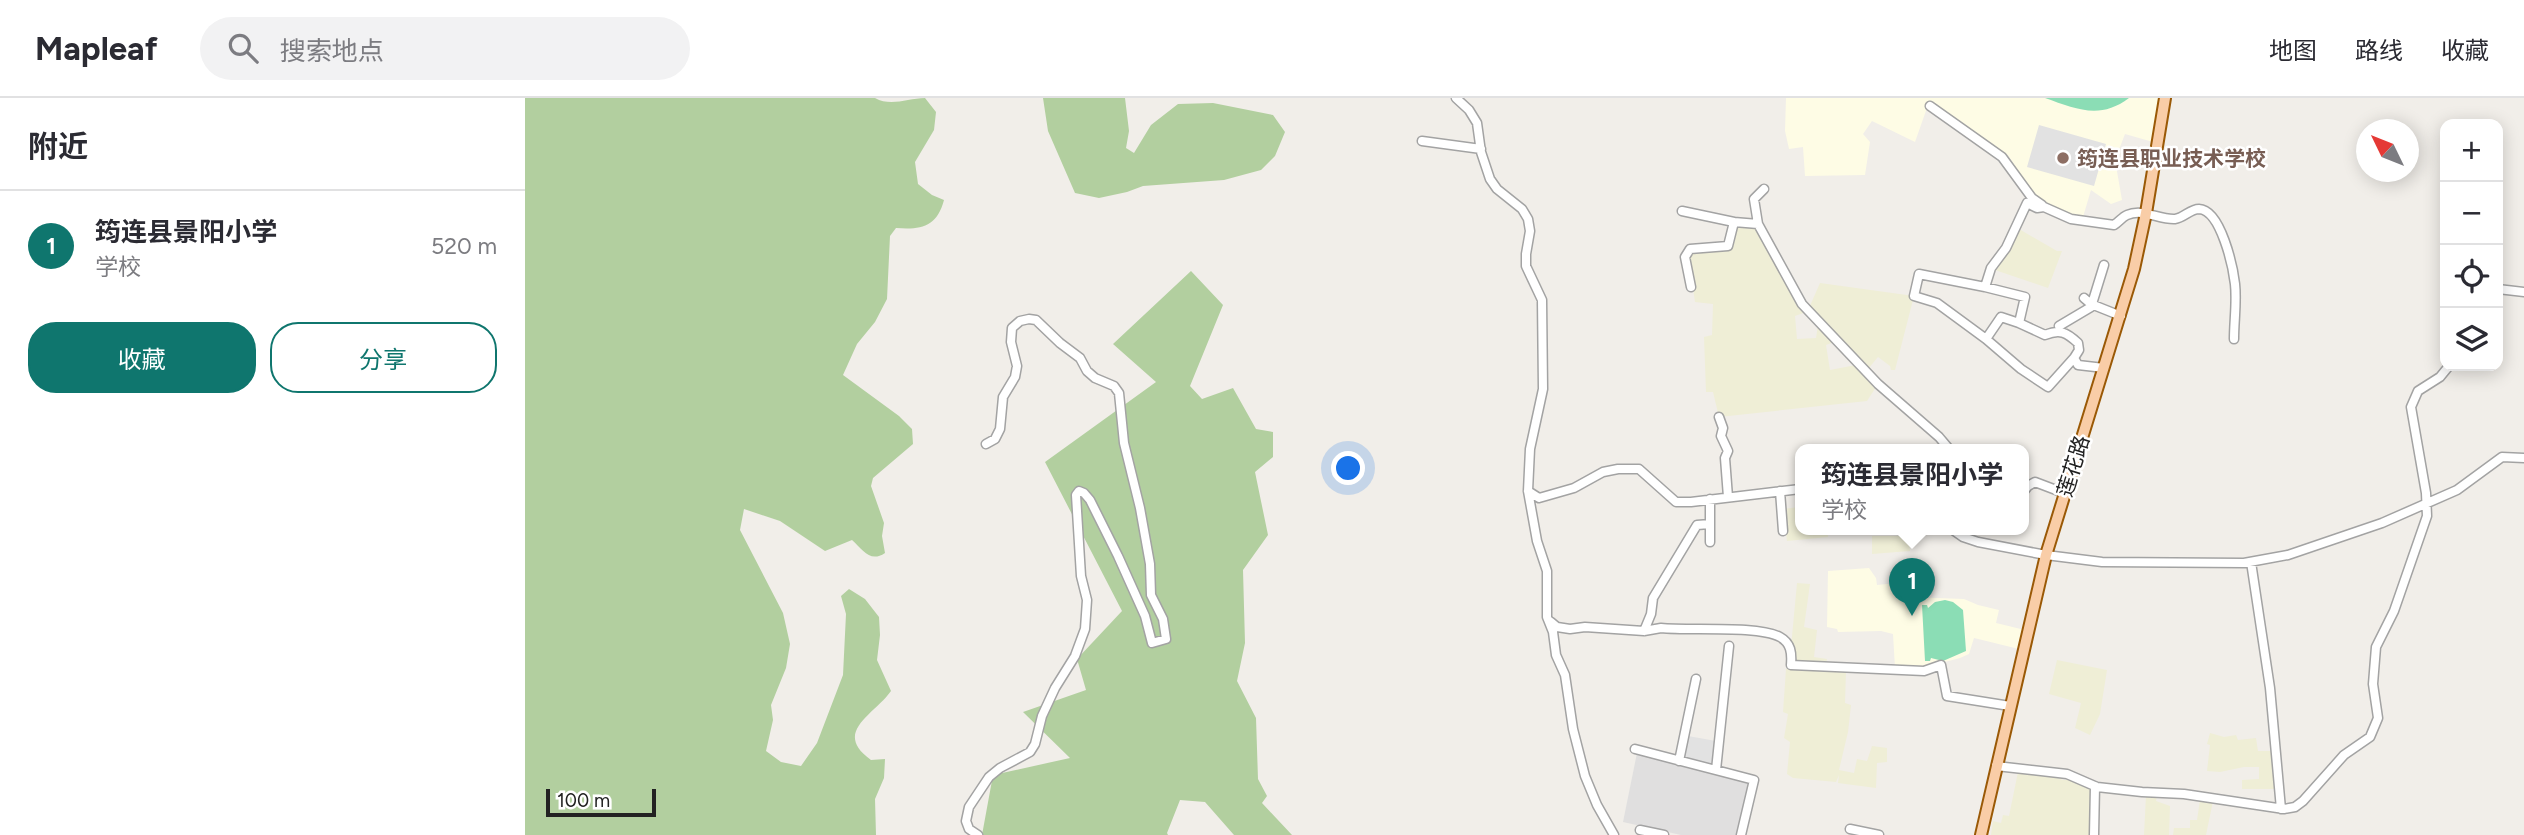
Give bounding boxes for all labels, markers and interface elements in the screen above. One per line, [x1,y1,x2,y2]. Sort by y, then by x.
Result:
search box [200,17,690,80]
text: Mapleaf [35,29,158,68]
icon: search [224,29,262,67]
text: 搜索地点 [280,35,384,67]
text: 地图 [2269,36,2317,65]
text: 路线 [2355,36,2403,65]
text: 收藏 [2441,36,2489,65]
north arrow [2356,119,2419,182]
map controls [2440,119,2503,371]
button: + [2440,119,2503,182]
text: 附近 [28,128,88,165]
place label: 筠连县职业技术学校 [2077,146,2266,171]
marker: 筠连县职业技术学校 [2055,150,2071,166]
button: − [2440,182,2503,245]
text: 筠连县景阳小学 [95,216,277,248]
text: 1 [46,232,56,260]
text: 520 m [431,232,497,260]
button: locate [2440,245,2503,308]
text: 学校 [95,253,141,281]
button: layers [2440,308,2503,371]
button: 收藏 [28,322,256,393]
button: 分享 [270,322,497,393]
street label: 莲花路 [2052,432,2094,500]
popup [1795,444,2029,535]
your location [1331,451,1365,485]
text: 筠连县景阳小学 [1821,459,2003,491]
text: 学校 [1821,496,1867,524]
pin: 1 [1889,558,1935,616]
scale bar [546,786,656,818]
text: 100 m [557,789,610,812]

